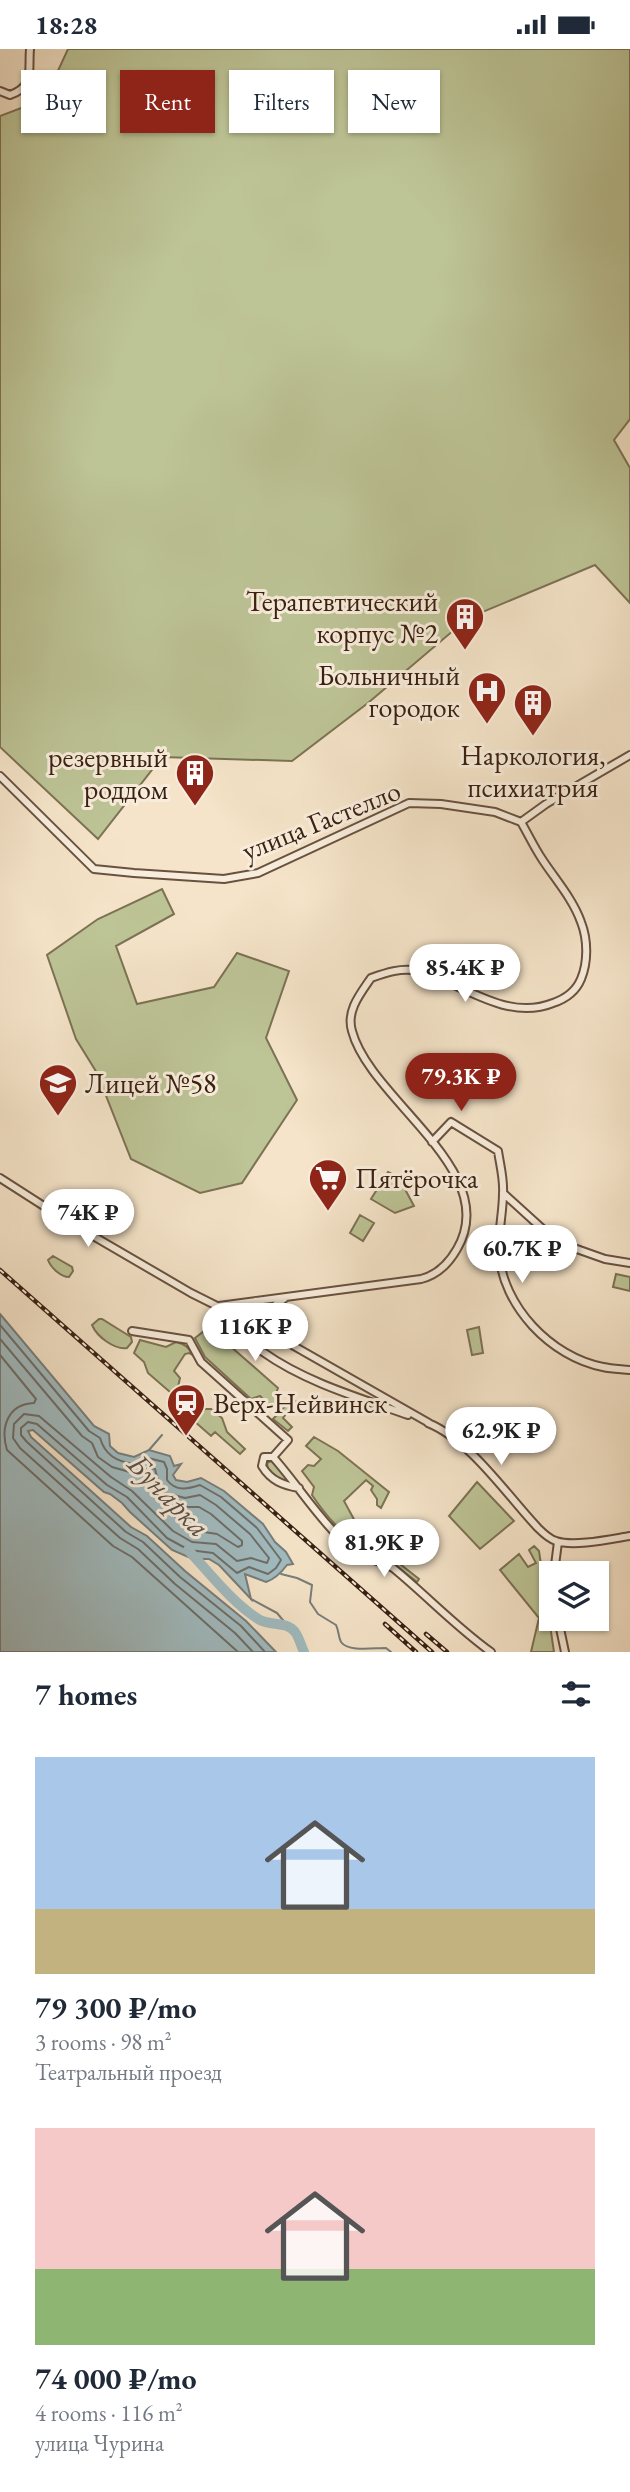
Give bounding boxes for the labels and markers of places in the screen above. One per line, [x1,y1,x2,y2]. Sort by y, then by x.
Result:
place label: Терапевтический корпус №2 [246,583,439,651]
building icon: Терапевтический корпус №2 [444,596,486,651]
place label: Больничный городок [318,657,460,725]
hospital icon: Больничный городок [466,670,508,725]
building icon: Наркология, психиатрия [512,682,554,737]
place label: Наркология, психиатрия [460,737,606,805]
place label: резервный роддом [48,739,168,807]
building icon: резервный роддом [174,752,216,807]
pin: 85.4K ₽ [400,944,530,1004]
pin: 79.3K ₽ [396,1053,526,1113]
school or university icon: Лицей №58 [37,1062,79,1117]
place label: Лицей №58 [85,1065,217,1101]
supermarket icon: Пятёрочка [307,1157,349,1212]
place label: Пятёрочка [355,1160,479,1196]
pin: 74K ₽ [39,1189,137,1249]
pin: 60.7K ₽ [457,1225,587,1285]
pin: 116K ₽ [198,1303,312,1363]
station icon: Верх-Нейвинск [165,1382,207,1437]
place label: Верх-Нейвинск [213,1385,388,1421]
pin: 62.9K ₽ [436,1407,566,1467]
pin: 81.9K ₽ [319,1519,449,1579]

